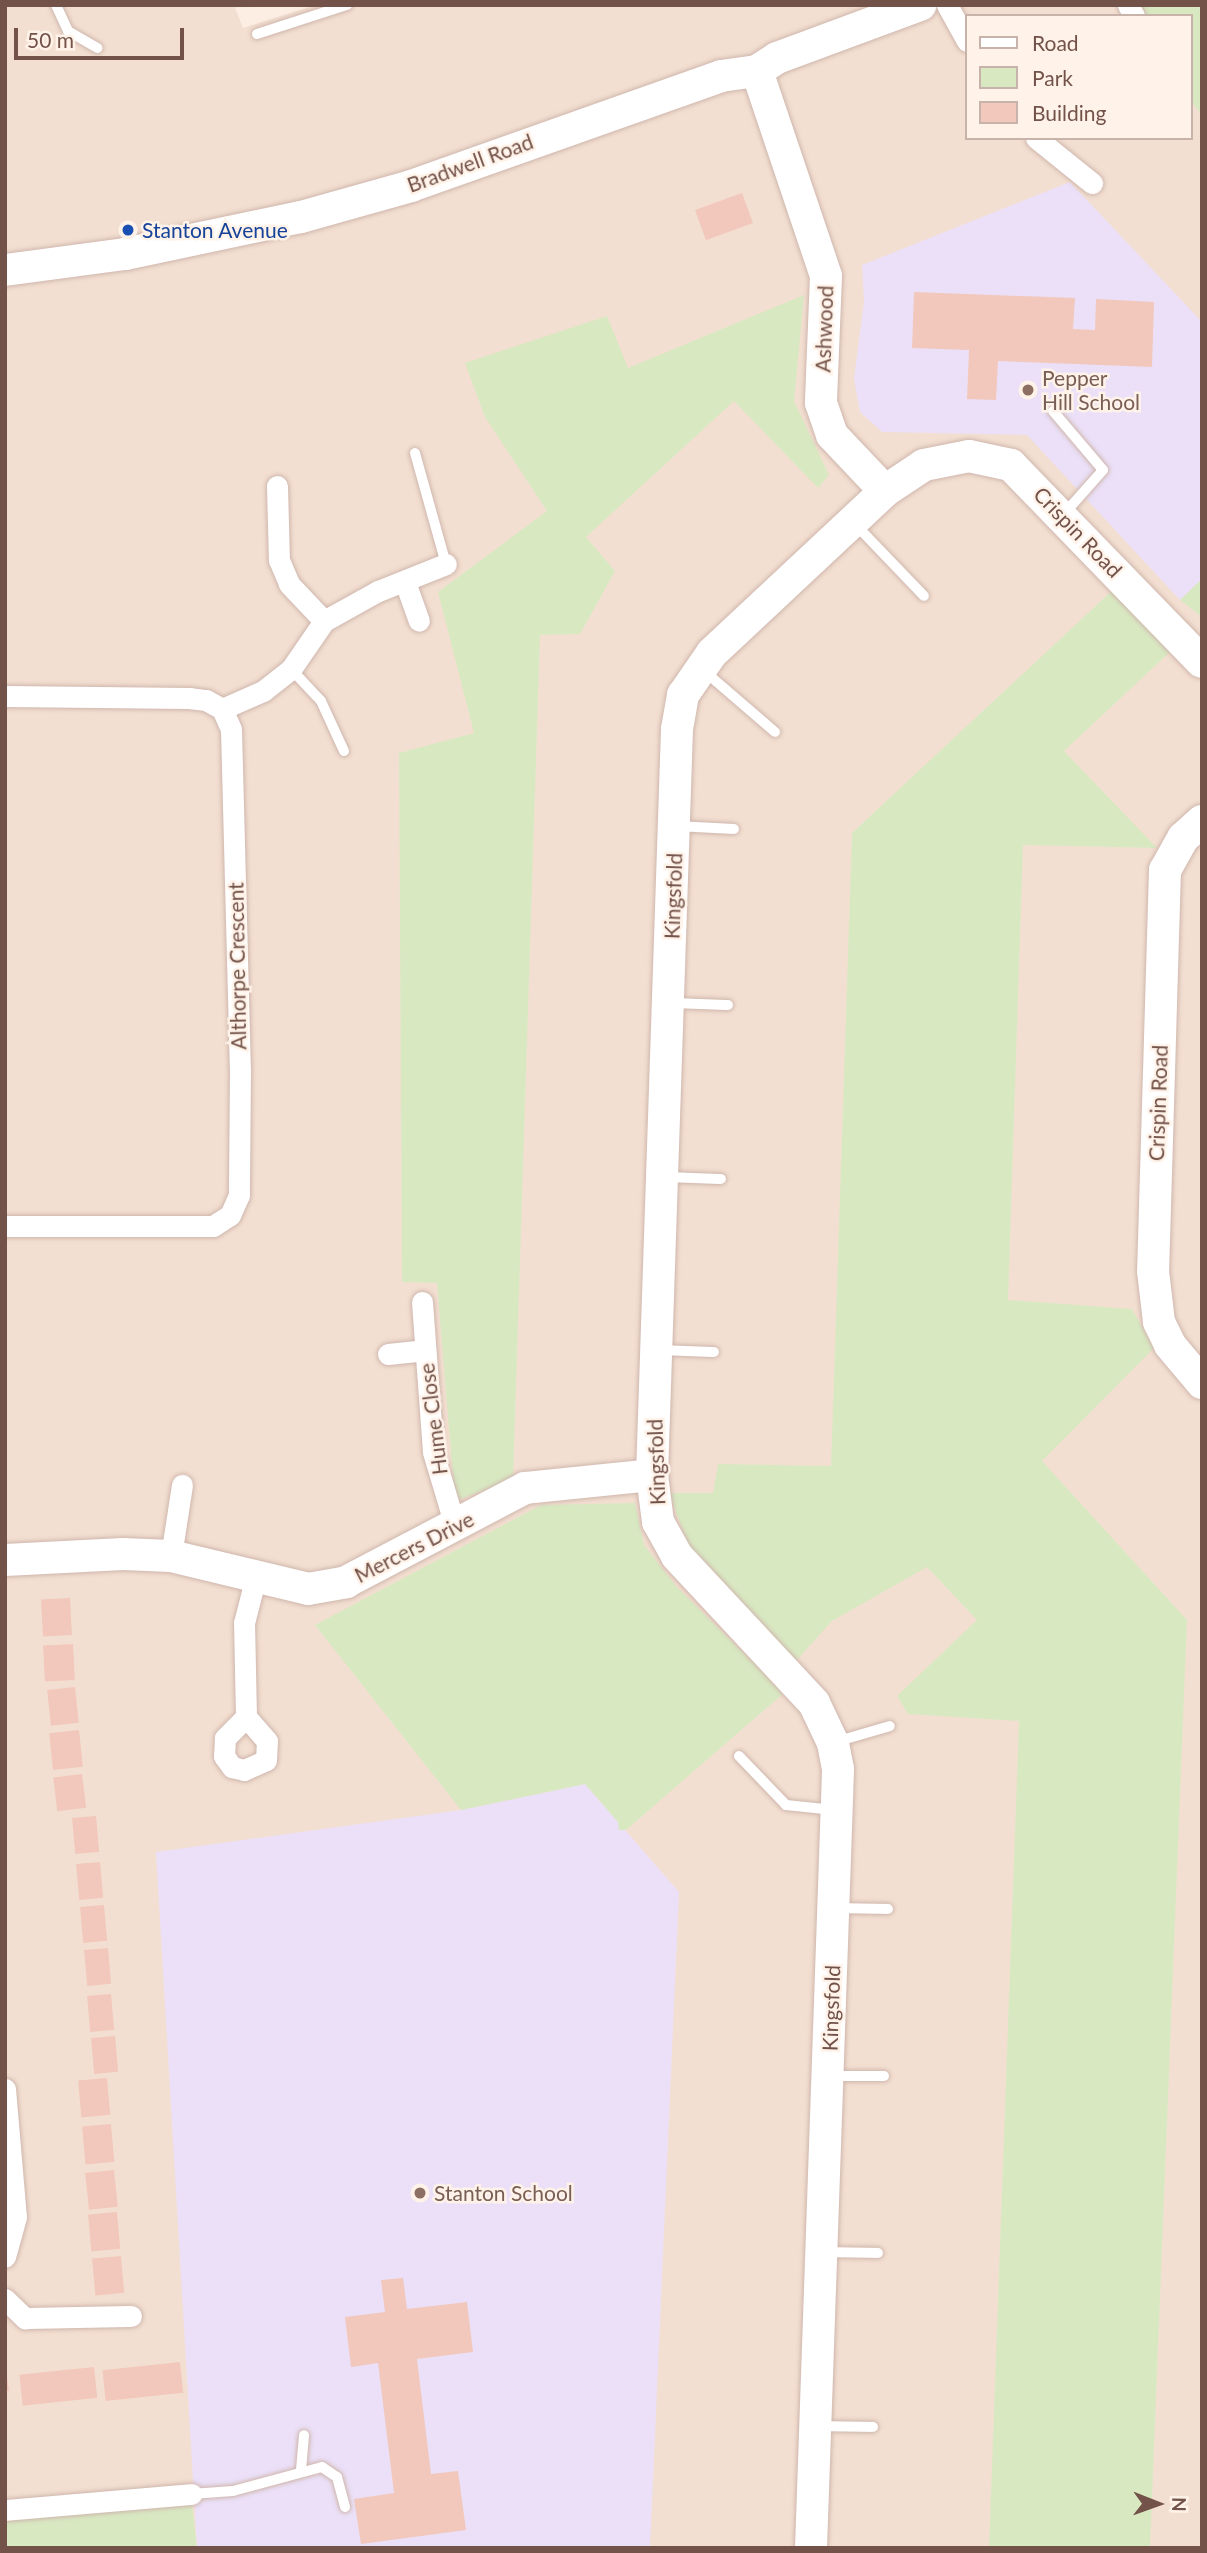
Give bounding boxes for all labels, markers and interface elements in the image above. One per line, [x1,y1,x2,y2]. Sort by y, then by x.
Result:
scale bar [18,14,187,58]
legend [965,14,1193,140]
text: 50 m [27,27,74,52]
text: Road [1032,30,1079,55]
text: Park [1032,65,1073,90]
text: Building [1032,100,1107,125]
street label: Bradwell Road [404,129,536,197]
place label: Stanton Avenue [142,217,288,243]
marker: Stanton Avenue [120,222,136,238]
street label: Ashwood [810,285,838,373]
place label: Pepper Hill School [1042,365,1140,415]
marker: Pepper Hill School [1020,382,1036,398]
street label: Crispin Road [1029,481,1127,583]
street label: Kingsfold [659,852,687,940]
street label: Althorpe Crescent [223,882,251,1050]
street label: Crispin Road [1143,1044,1173,1162]
street label: Hume Close [414,1362,452,1476]
street label: Kingsfold [642,1418,670,1506]
street label: Mercers Drive [350,1506,478,1588]
street label: Kingsfold [817,1964,845,2052]
place label: Stanton School [434,2180,573,2206]
marker: Stanton School [412,2185,428,2201]
north arrow [1123,2469,1193,2539]
text: N [1168,2497,1191,2512]

